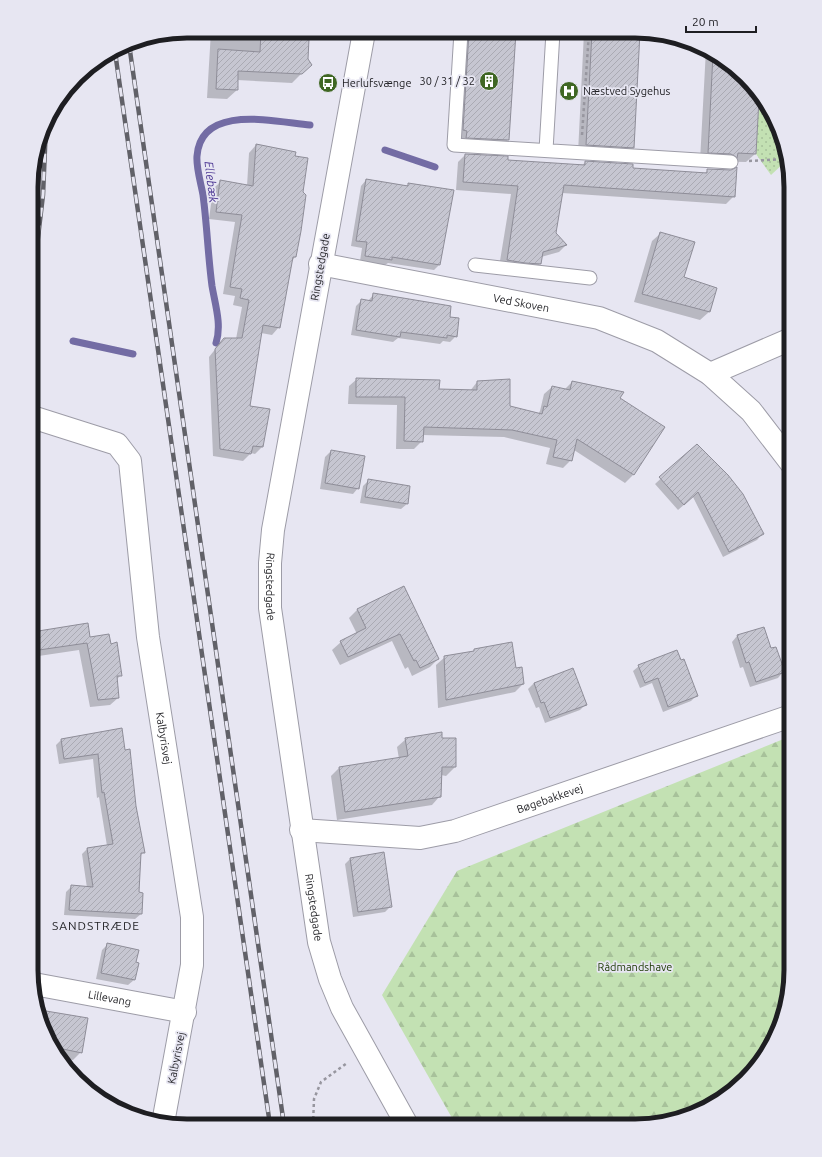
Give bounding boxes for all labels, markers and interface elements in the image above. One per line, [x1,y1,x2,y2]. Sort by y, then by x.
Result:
scale bar [686,8,756,34]
text: 20 m [692,15,719,28]
building icon: 30 / 31 / 32 [478,70,500,92]
bus stop icon: Herlufsvænge [317,72,339,94]
place label: 30 / 31 / 32 [420,75,475,87]
place label: Herlufsvænge [342,77,412,89]
hospital icon: Næstved Sygehus [558,80,580,102]
place label: Næstved Sygehus [583,85,671,97]
water label: Ellebæk [203,160,221,204]
street label: Ringstedgade [308,232,332,302]
street label: Ved Skoven [492,292,550,314]
street label: Ringstedgade [264,552,278,621]
street label: Kalbyrisvej [154,711,174,765]
street label: Bøgebakkevej [515,782,584,815]
street label: Ringstedgade [303,873,325,942]
district label: SANDSTRÆDE [52,919,140,932]
park label: Rådmandshave [598,961,672,973]
street label: Lillevang [87,988,132,1008]
street label: Kalbyrisvej [165,1031,187,1085]

